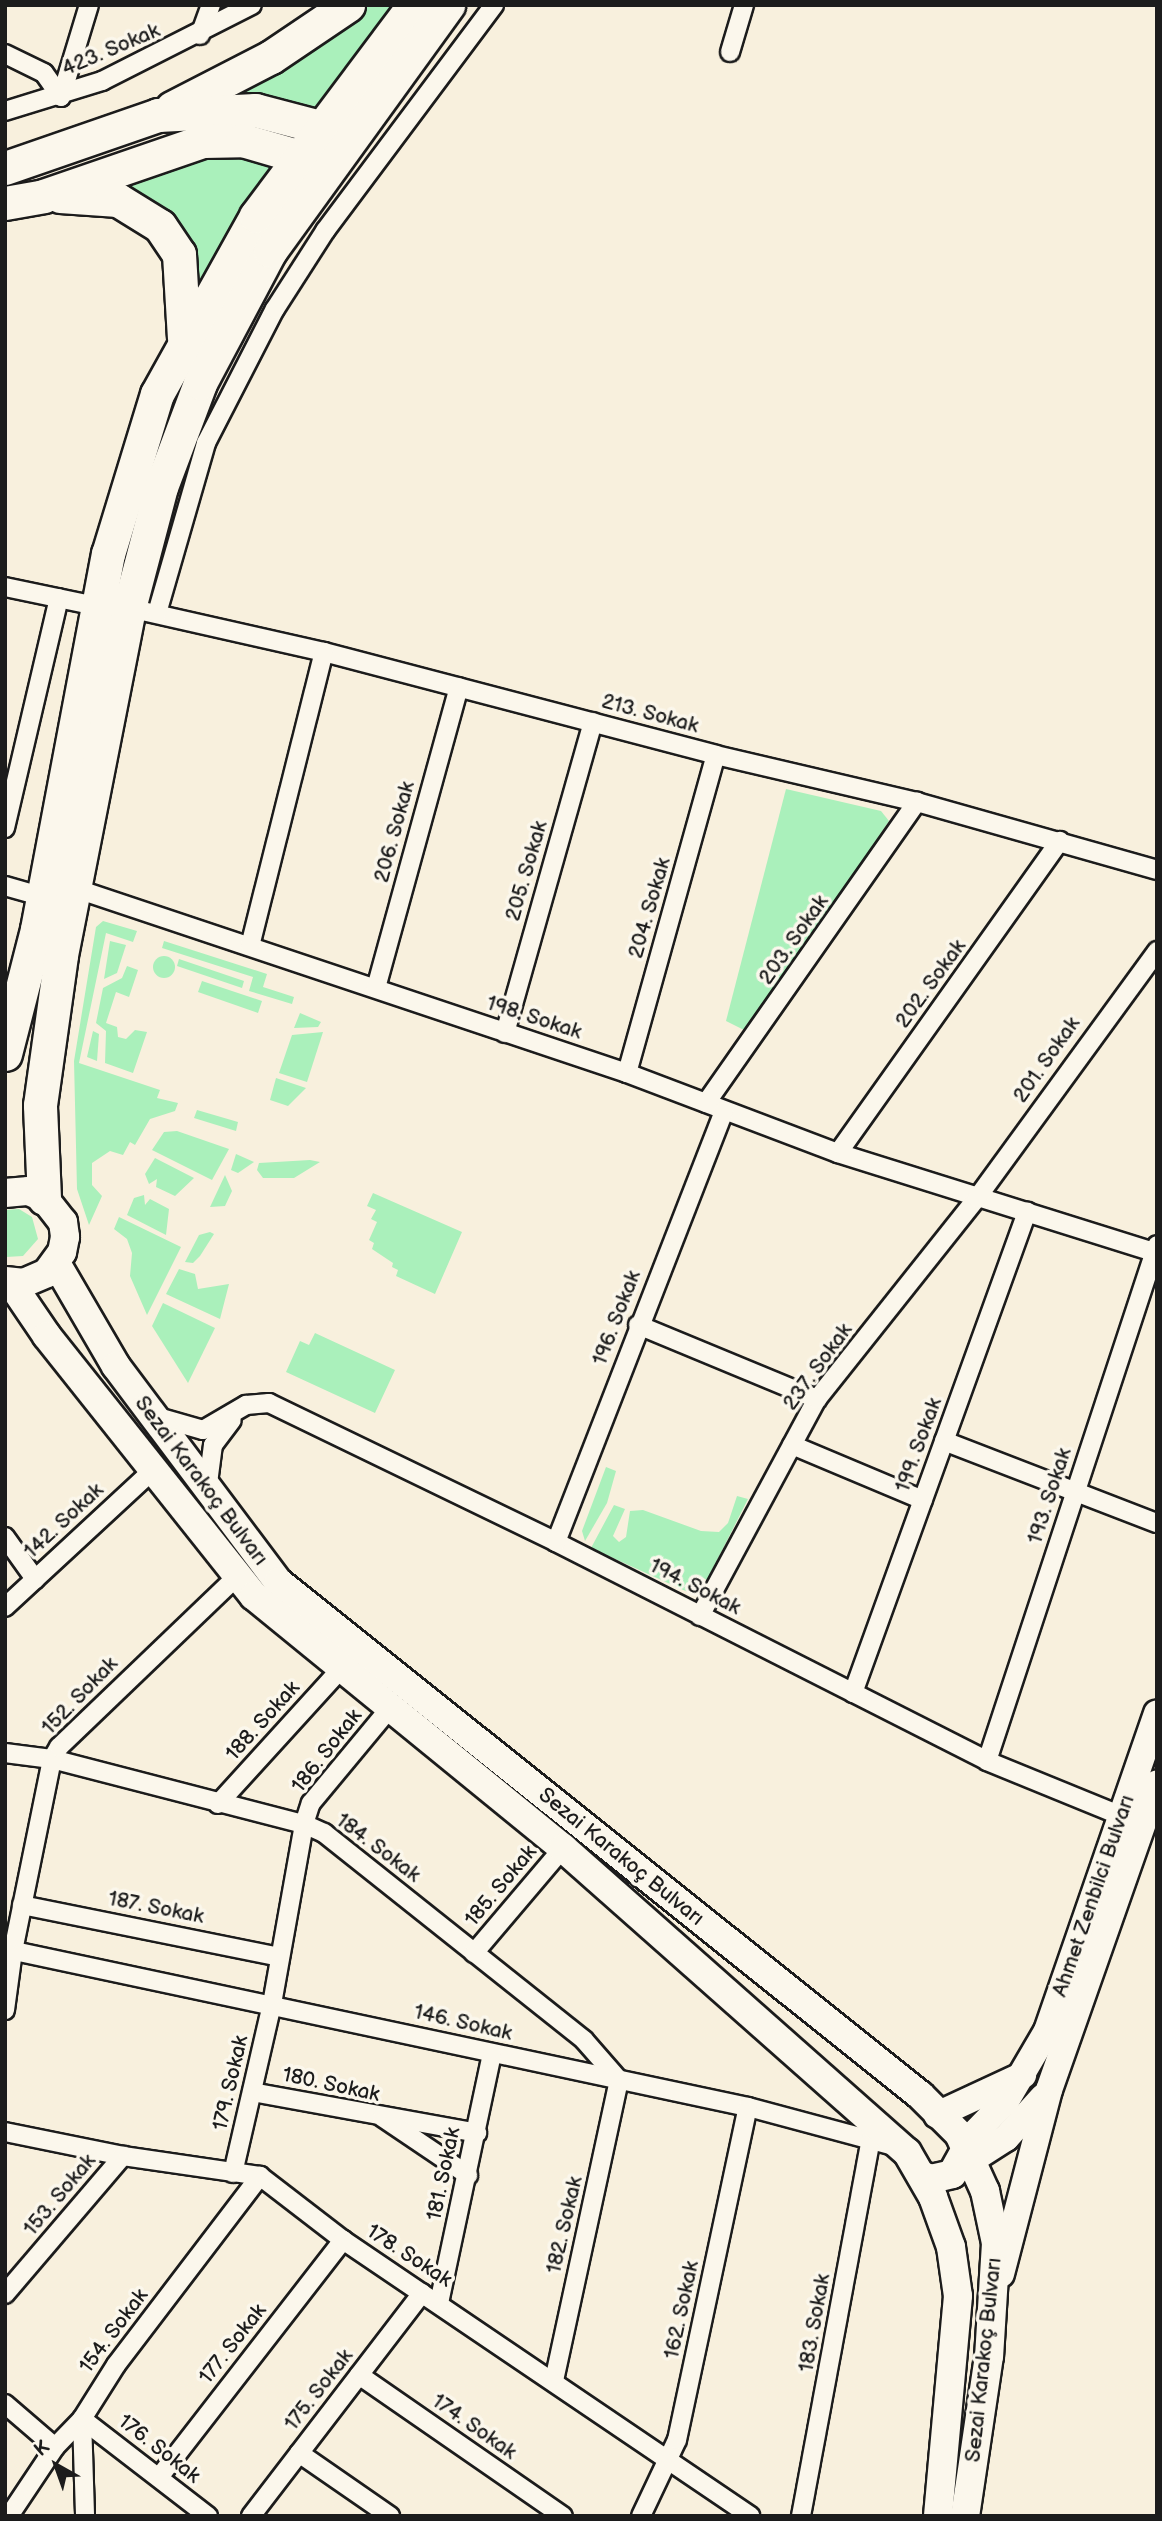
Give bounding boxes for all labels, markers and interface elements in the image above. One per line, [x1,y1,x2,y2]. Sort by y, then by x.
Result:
street label: 423. Sokak [58,18,164,82]
street label: 213. Sokak [599,689,701,739]
street label: 206. Sokak [369,778,421,886]
street label: 205. Sokak [501,818,553,924]
street label: 204. Sokak [624,855,676,961]
street label: 203. Sokak [754,890,834,990]
street label: 202. Sokak [890,935,972,1033]
street label: 198. Sokak [483,991,585,1045]
street label: 201. Sokak [1008,1012,1086,1108]
street label: 196. Sokak [587,1267,647,1369]
street label: 237. Sokak [778,1318,858,1416]
street label: Sezai Karakoç Bulvarı [129,1391,273,1571]
street label: 199. Sokak [890,1394,948,1496]
street label: 193. Sokak [1023,1445,1077,1547]
street label: 142. Sokak [19,1478,109,1564]
street label: 194. Sokak [645,1553,745,1621]
street label: 152. Sokak [37,1652,123,1740]
street label: 188. Sokak [220,1676,306,1766]
street label: 186. Sokak [286,1704,368,1798]
street label: Sezai Karakoç Bulvarı [533,1783,709,1931]
street label: Ahmet Zenbilci Bulvarı [1048,1792,1140,2000]
street label: 184. Sokak [331,1808,425,1888]
street label: 185. Sokak [460,1840,542,1932]
street label: 187. Sokak [106,1886,206,1930]
street label: 146. Sokak [411,1999,515,2047]
street label: 179. Sokak [208,2033,254,2133]
street label: 180. Sokak [280,2062,382,2108]
street label: 181. Sokak [422,2125,466,2223]
street label: 153. Sokak [18,2149,102,2241]
street label: 182. Sokak [542,2174,588,2276]
street label: 178. Sokak [361,2219,457,2293]
street label: Sezai Karakoç Bulvarı [961,2257,1007,2463]
street label: 162. Sokak [659,2259,705,2361]
street label: 183. Sokak [794,2272,836,2374]
street label: 154. Sokak [74,2284,154,2378]
street label: 177. Sokak [194,2299,272,2389]
street label: 175. Sokak [279,2344,359,2436]
street label: 174. Sokak [427,2389,521,2465]
street label: 176. Sokak [113,2409,205,2489]
north arrow [21,2430,91,2500]
text: K [30,2436,55,2461]

